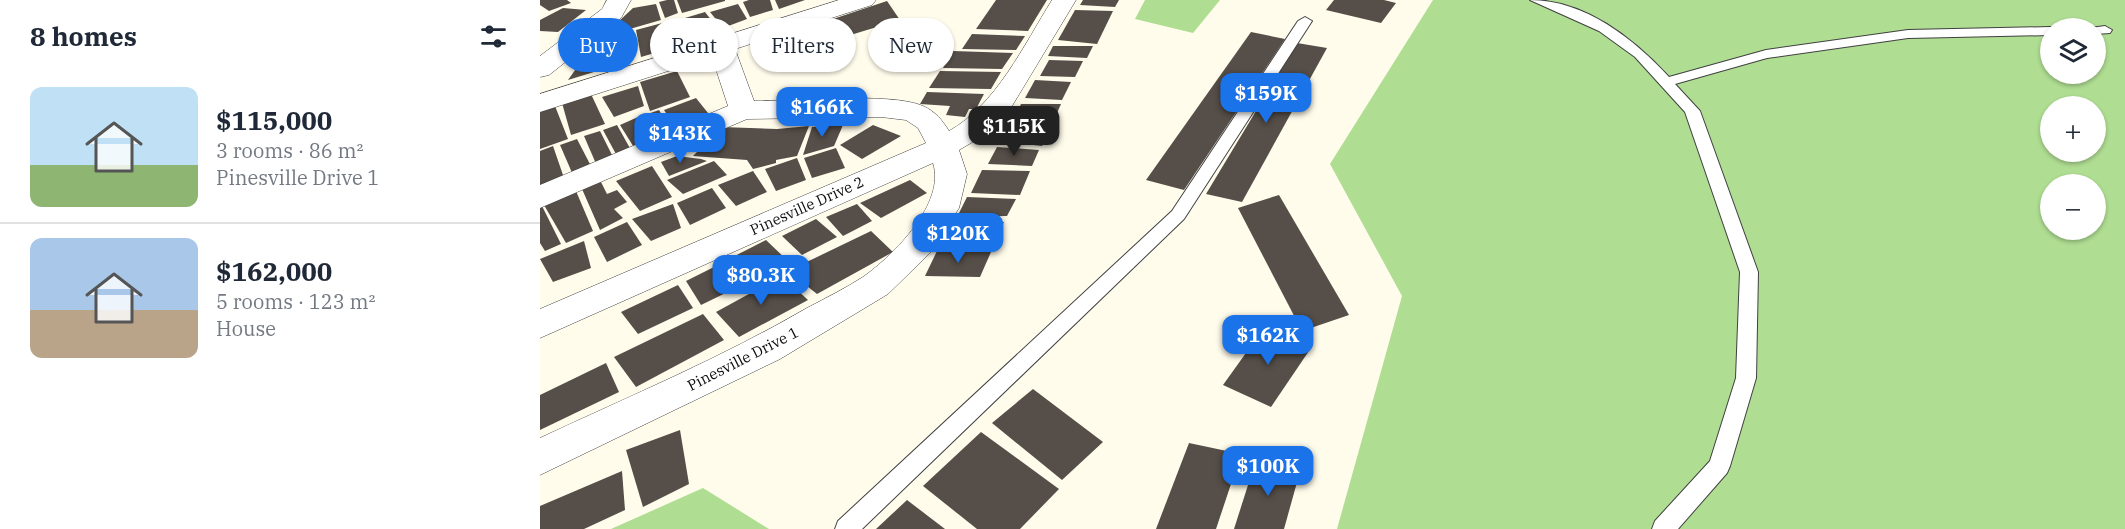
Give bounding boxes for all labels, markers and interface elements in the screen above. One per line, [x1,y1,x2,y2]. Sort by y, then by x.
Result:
chip: Buy [558,18,638,72]
chip: Rent [650,18,738,72]
chip: Filters [750,18,856,72]
chip: New [868,18,954,72]
map controls [2040,18,2106,240]
button: layers [2040,18,2106,84]
text: 8 homes [30,19,137,53]
icon: filters [477,20,510,53]
pin: $159K [1224,73,1308,124]
text: $159K [1234,79,1298,106]
pin: $166K [780,87,864,138]
text: $166K [790,93,854,120]
button: + [2040,96,2106,162]
text: $115,000 [216,103,332,137]
pin: $115K [972,106,1056,157]
icon: home [78,111,150,183]
text: $115K [982,112,1046,139]
pin: $143K [638,113,722,164]
text: $143K [648,119,712,146]
text: 3 rooms · 86 m² [216,137,363,164]
text: Pinesville Drive 1 [216,164,379,191]
street label: Pinesville Drive 2 [747,172,867,239]
button: − [2040,174,2106,240]
pin: $120K [916,213,1000,264]
text: $120K [926,219,990,246]
text: $162,000 [216,254,332,288]
pin: $80.3K [712,255,810,306]
text: $80.3K [727,261,795,288]
icon: home [78,262,150,334]
text: 5 rooms · 123 m² [216,288,375,315]
text: House [216,315,276,342]
pin: $162K [1226,315,1310,366]
text: $162K [1236,321,1300,348]
street label: Pinesville Drive 1 [684,322,802,395]
pin: $100K [1226,446,1310,497]
text: $100K [1236,452,1300,479]

